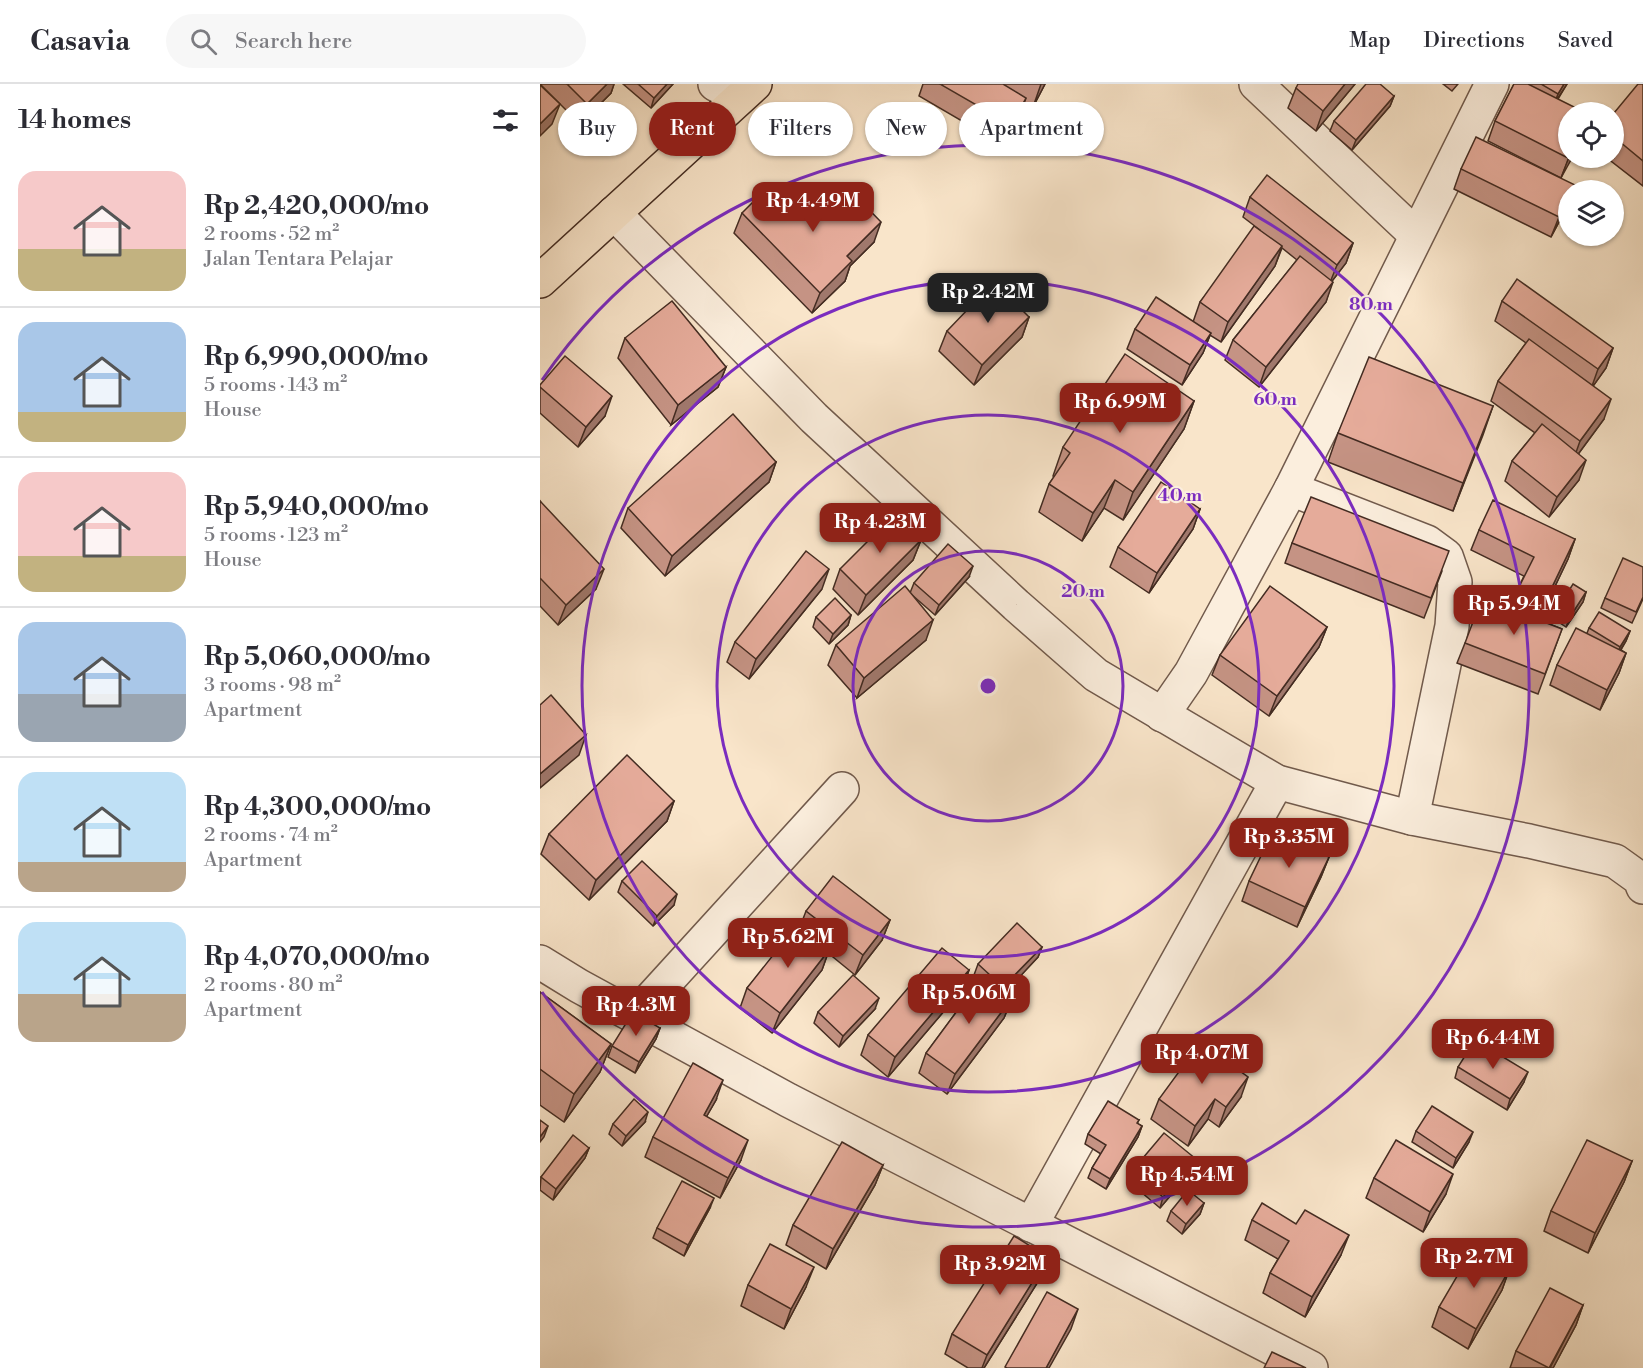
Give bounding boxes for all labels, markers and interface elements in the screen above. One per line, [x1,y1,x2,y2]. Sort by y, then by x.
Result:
search box [166,14,586,68]
text: Casavia [30,24,130,59]
icon: search [187,25,220,58]
text: Search here [235,28,352,55]
text: Map [1349,28,1391,54]
text: Directions [1424,28,1525,54]
text: Saved [1558,28,1613,54]
chip: Buy [558,102,637,156]
chip: Rent [649,102,736,156]
chip: Filters [748,102,853,156]
chip: New [865,102,947,156]
chip: Apartment [959,102,1104,156]
map controls [1558,102,1624,246]
button: locate [1558,102,1624,168]
text: 14 homes [18,104,131,136]
icon: filters [489,104,522,137]
button: layers [1558,180,1624,246]
pin: Rp 4.49M [751,182,875,233]
text: Rp 4.49M [766,189,860,214]
text: Rp 2,420,000/mo [204,190,429,222]
icon: home [66,195,138,267]
text: 2 rooms · 52 m² [204,222,339,247]
text: Jalan Tentara Pelajar [204,247,393,272]
pin: Rp 2.42M [926,273,1050,324]
text: Rp 2.42M [941,280,1035,305]
text: 80 m [1349,293,1394,316]
text: Rp 6,990,000/mo [204,341,429,373]
icon: home [66,346,138,418]
text: 5 rooms · 143 m² [204,373,347,398]
pin: Rp 6.99M [1058,383,1182,434]
text: 60 m [1253,388,1297,411]
text: Rp 6.99M [1074,390,1166,415]
text: House [204,398,262,423]
text: 40 m [1158,484,1203,507]
text: Rp 5,940,000/mo [204,491,429,523]
icon: home [66,496,138,568]
pin: Rp 4.23M [818,503,942,554]
text: Rp 4.23M [834,510,926,535]
text: 5 rooms · 123 m² [204,523,348,548]
text: House [204,548,262,573]
text: 20 m [1061,580,1105,603]
pin: Rp 5.94M [1452,585,1576,636]
text: Rp 5.94M [1468,592,1560,617]
text: Rp 5,060,000/mo [204,641,431,673]
icon: home [66,646,138,718]
text: 3 rooms · 98 m² [204,673,341,698]
centre of rings [978,676,998,696]
text: Apartment [204,698,302,723]
text: Rp 4,300,000/mo [204,791,431,823]
icon: home [66,796,138,868]
pin: Rp 3.35M [1227,818,1351,869]
text: 2 rooms · 74 m² [204,823,338,848]
text: Rp 3.35M [1243,825,1335,850]
text: Apartment [204,848,302,873]
pin: Rp 5.62M [726,918,850,969]
text: Rp 5.62M [742,925,834,950]
text: Rp 4,070,000/mo [204,941,430,973]
icon: home [66,946,138,1018]
text: 2 rooms · 80 m² [204,973,342,998]
pin: Rp 5.06M [907,974,1031,1025]
text: Rp 5.06M [922,981,1016,1006]
pin: Rp 4.3M [581,986,691,1037]
text: Rp 4.3M [596,993,676,1018]
text: Apartment [204,998,302,1023]
pin: Rp 6.44M [1431,1019,1555,1070]
text: Rp 6.44M [1446,1026,1540,1051]
pin: Rp 4.07M [1140,1034,1264,1085]
text: Rp 4.07M [1155,1041,1249,1066]
pin: Rp 4.54M [1125,1156,1249,1207]
text: Rp 4.54M [1140,1163,1234,1188]
pin: Rp 2.7M [1419,1238,1529,1289]
pin: Rp 3.92M [938,1245,1062,1296]
text: Rp 2.7M [1434,1245,1514,1270]
text: Rp 3.92M [954,1252,1046,1277]

